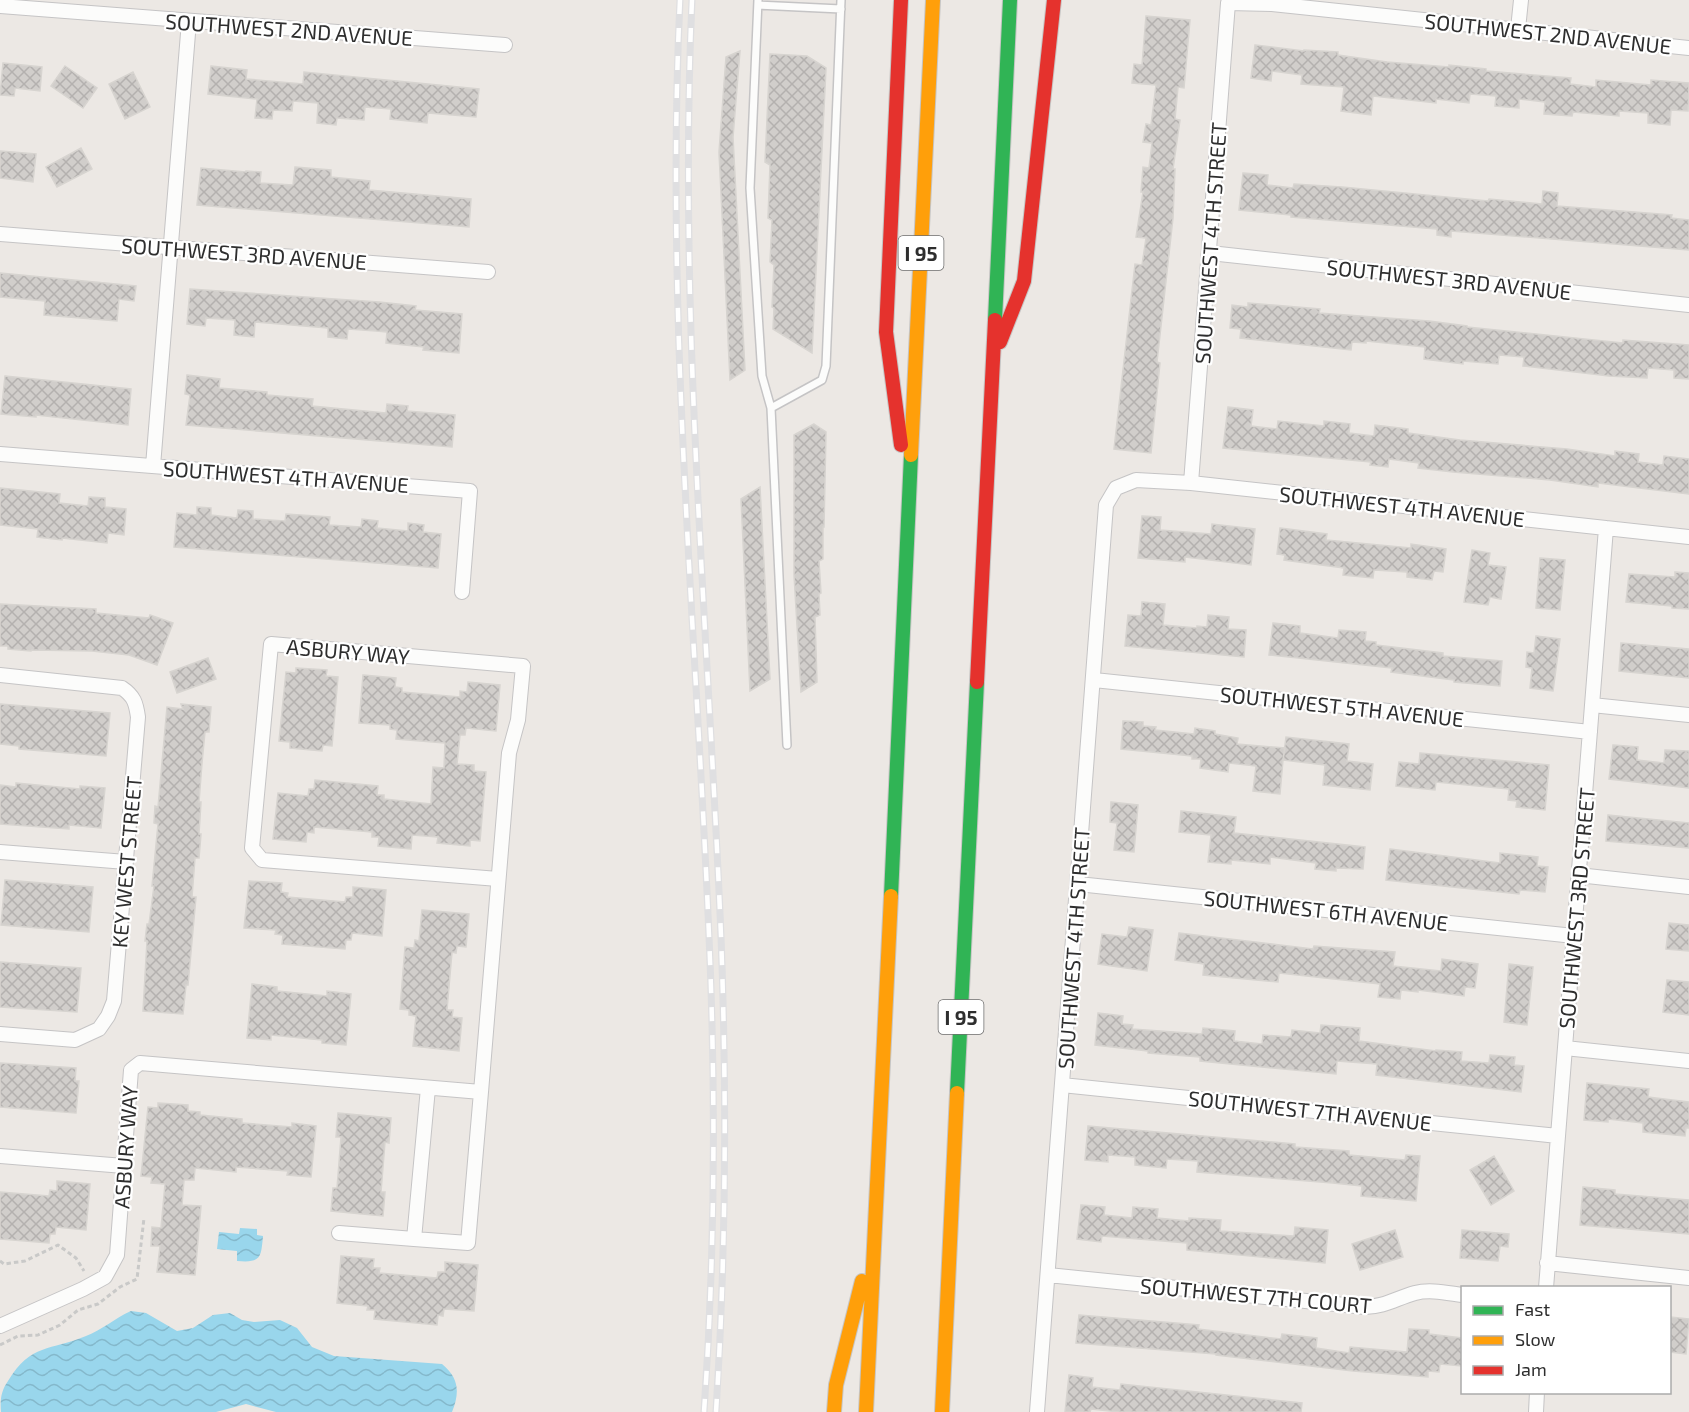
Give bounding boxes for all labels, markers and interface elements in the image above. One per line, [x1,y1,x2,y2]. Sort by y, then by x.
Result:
street label: SOUTHWEST 2ND AVENUE [164,8,414,50]
street label: SOUTHWEST 2ND AVENUE [1423,8,1673,58]
street label: SOUTHWEST 4TH STREET [1189,121,1231,365]
street label: SOUTHWEST 3RD AVENUE [120,232,368,274]
road number: I 95 [898,236,944,270]
street label: SOUTHWEST 3RD AVENUE [1325,254,1573,304]
street label: SOUTHWEST 4TH AVENUE [162,455,410,497]
street label: SOUTHWEST 4TH AVENUE [1278,481,1526,531]
street label: ASBURY WAY [285,633,411,669]
street label: SOUTHWEST 5TH AVENUE [1219,681,1465,731]
street label: KEY WEST STREET [106,775,146,949]
street label: SOUTHWEST 3RD STREET [1553,786,1599,1030]
street label: SOUTHWEST 4TH STREET [1052,826,1094,1070]
street label: SOUTHWEST 6TH AVENUE [1202,885,1450,935]
road number: I 95 [938,1000,984,1034]
street label: ASBURY WAY [108,1084,142,1210]
street label: SOUTHWEST 7TH AVENUE [1187,1085,1433,1135]
street label: SOUTHWEST 7TH COURT [1139,1272,1373,1318]
legend [1461,1286,1671,1394]
text: Fast [1515,1298,1550,1320]
text: Slow [1515,1328,1556,1350]
text: Jam [1515,1358,1547,1380]

